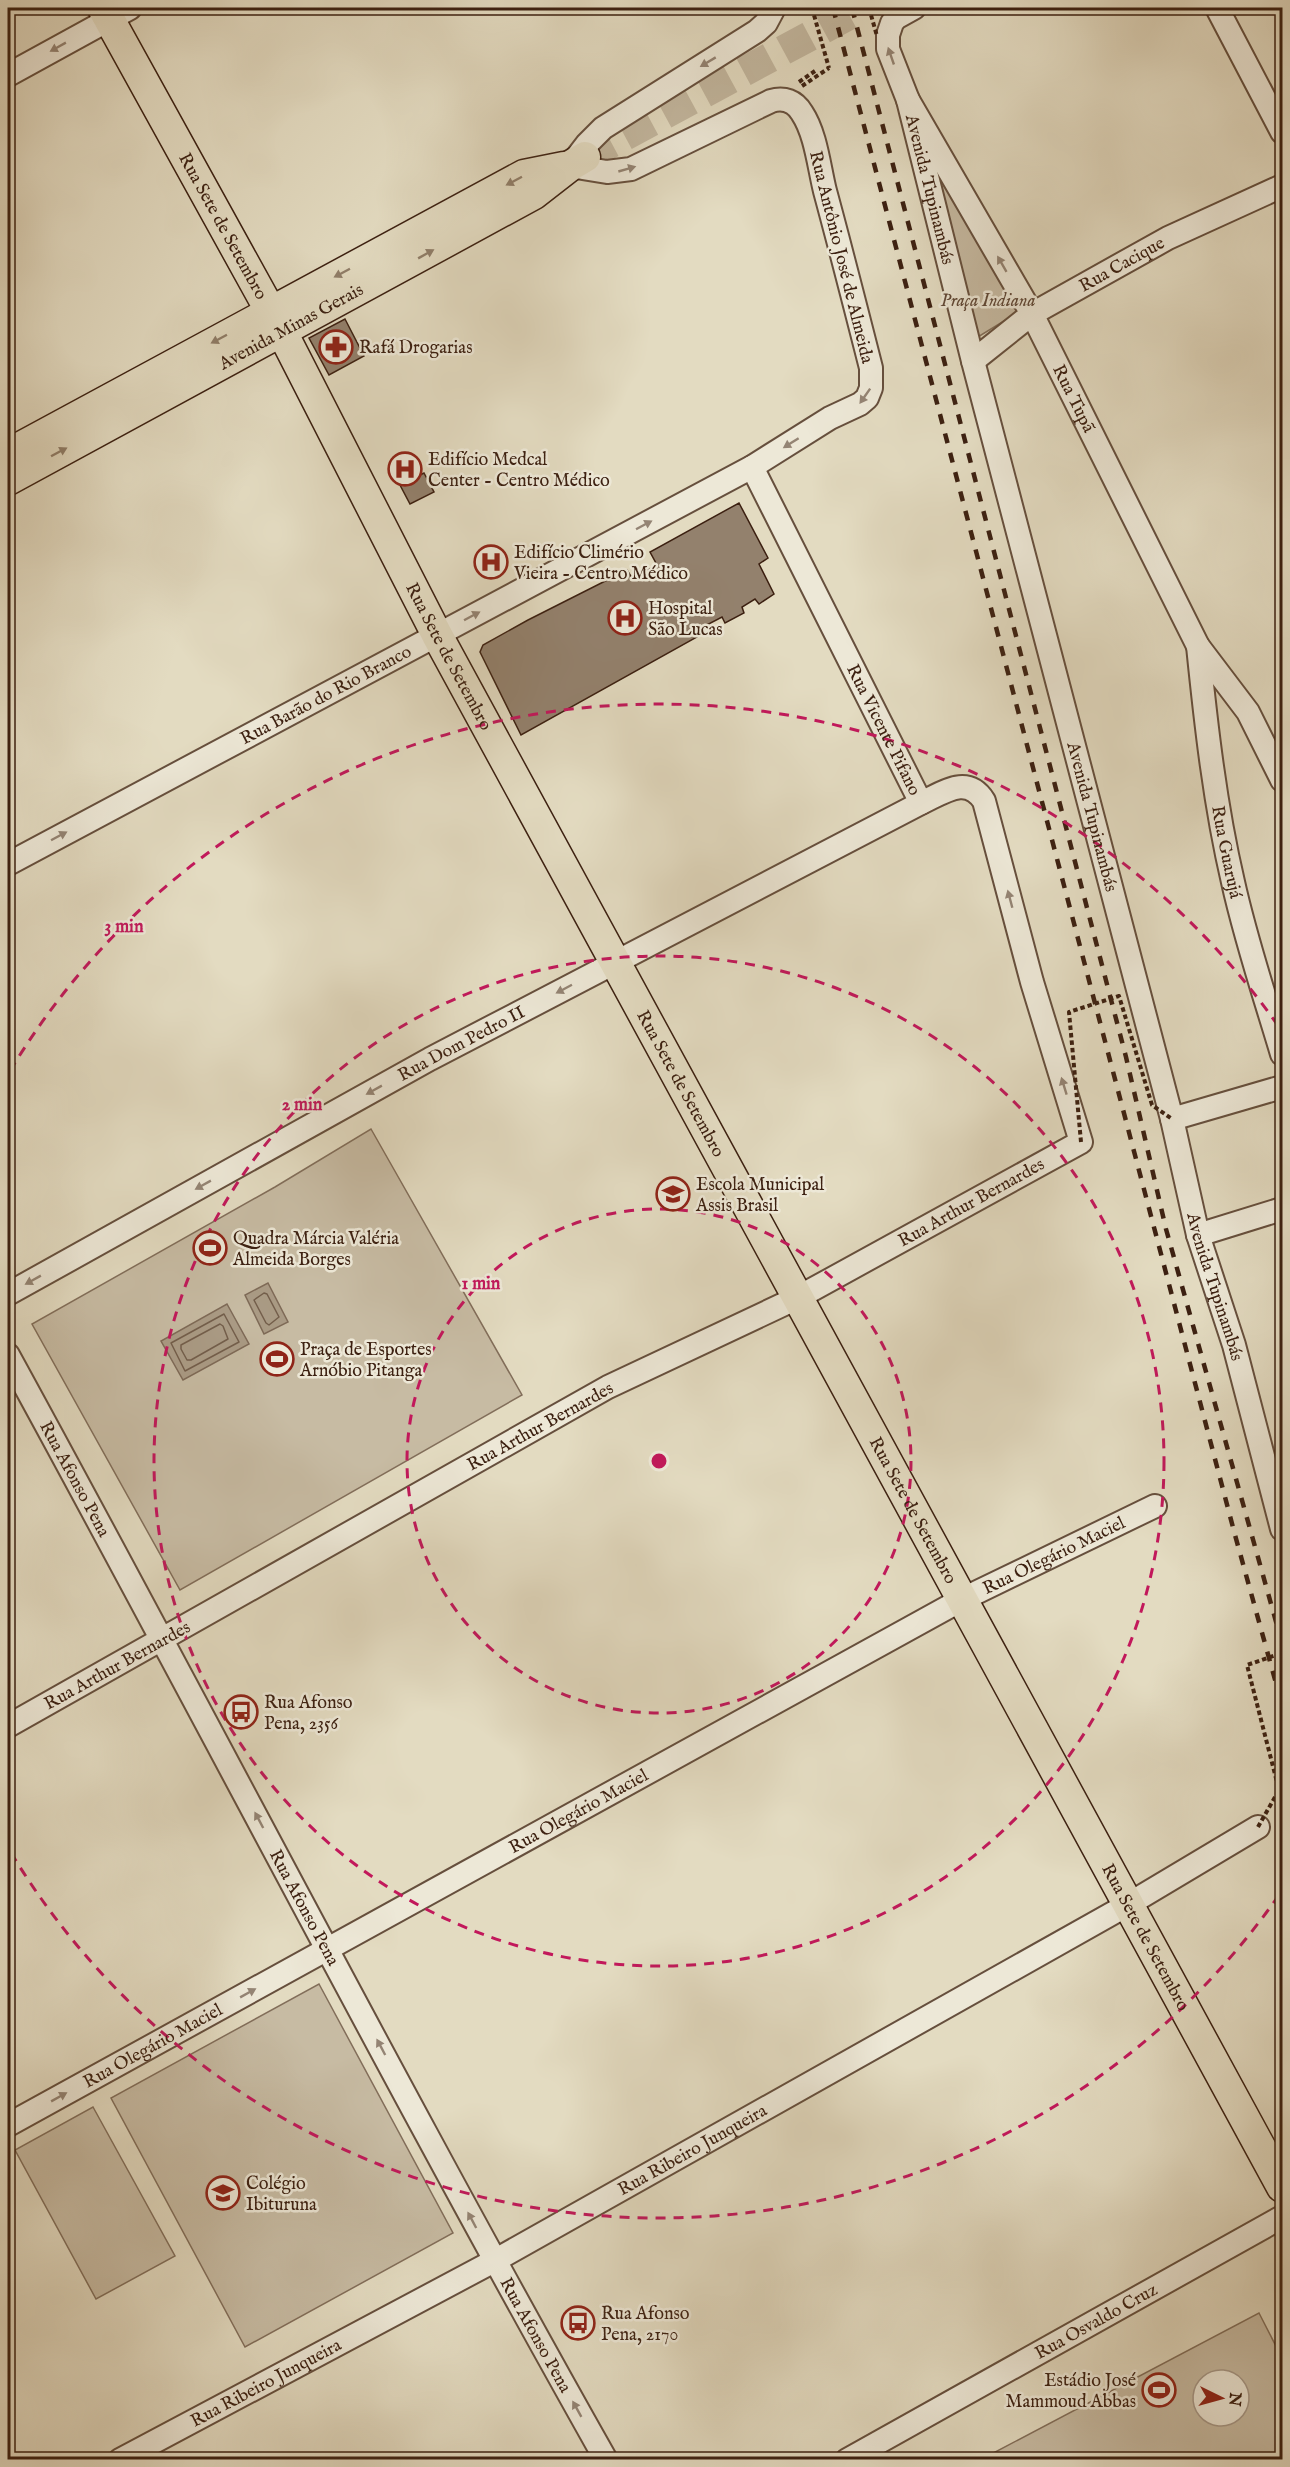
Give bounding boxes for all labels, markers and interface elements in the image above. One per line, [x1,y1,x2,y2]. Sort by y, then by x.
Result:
one-way arrow [49,42,66,52]
one-way arrow [886,47,896,65]
one-way arrow [700,57,716,68]
street label: Avenida Tupinambás [899,111,959,267]
street label: Rua Sete de Setembro [172,149,272,304]
street label: Rua Antônio José de Almeida [803,149,878,366]
one-way arrow [618,164,636,173]
one-way arrow [505,176,522,186]
street label: Rua Cacique [1075,232,1169,298]
one-way arrow [417,249,434,259]
one-way arrow [997,256,1008,272]
one-way arrow [333,268,350,278]
street label: Avenida Minas Gerais [214,279,368,377]
park label: Praça Indiana [941,290,1035,313]
pharmacy icon: Rafá Drogarias [318,329,354,365]
one-way arrow [211,334,228,344]
place label: Rafá Drogarias [359,337,472,360]
street label: Rua Tupã [1046,361,1100,437]
one-way arrow [859,388,871,404]
one-way arrow [783,437,800,448]
one-way arrow [51,447,68,457]
place label: Edifício Medcal Center - Centro Médico [428,449,610,493]
hospital icon: Edifício Medcal Center - Centro Médico [387,451,423,487]
one-way arrow [636,520,653,530]
place label: Edifício Climério Vieira - Centro Médico [513,542,688,586]
hospital icon: Edifício Climério Vieira - Centro Médico [473,544,509,580]
street label: Rua Sete de Setembro [399,579,497,735]
place label: Hospital São Lucas [648,598,723,642]
hospital icon: Hospital São Lucas [607,600,643,636]
one-way arrow [464,611,481,621]
street label: Rua Barão do Rio Branco [237,641,416,751]
street label: Rua Vicente Pifano [840,661,926,800]
street label: Avenida Tupinambás [1060,739,1122,894]
street label: Rua Guarujá [1205,804,1246,901]
one-way arrow [50,832,68,842]
one-way arrow [1005,890,1014,908]
text: 3 min [105,916,144,939]
one-way arrow [555,984,572,994]
street label: Rua Dom Pedro II [394,1001,530,1088]
street label: Rua Sete de Setembro [630,1007,729,1162]
one-way arrow [1059,1077,1068,1095]
one-way arrow [365,1085,382,1095]
text: 2 min [282,1094,323,1117]
street label: Rua Arthur Bernardes [894,1154,1049,1253]
place label: Escola Municipal Assis Brasil [695,1174,824,1218]
school or university icon: Escola Municipal Assis Brasil [655,1176,691,1212]
one-way arrow [194,1180,211,1190]
street label: Avenida Tupinambás [1180,1210,1248,1363]
place label: Quadra Márcia Valéria Almeida Borges [232,1228,399,1272]
sports icon: Quadra Márcia Valéria Almeida Borges [192,1230,228,1266]
text: 1 min [462,1273,501,1296]
one-way arrow [24,1275,41,1285]
place label: Praça de Esportes Arnóbio Pitanga [299,1339,432,1383]
sports icon: Praça de Esportes Arnóbio Pitanga [259,1341,295,1377]
street label: Rua Arthur Bernardes [463,1378,618,1477]
street label: Rua Afonso Pena [33,1418,115,1542]
street label: Rua Sete de Setembro [863,1433,962,1589]
centre of rings [649,1451,669,1471]
street label: Rua Olegário Maciel [979,1512,1129,1601]
street label: Rua Arthur Bernardes [40,1617,195,1716]
place label: Rua Afonso Pena, 2356 [264,1692,353,1736]
bus stop icon: Rua Afonso Pena, 2356 [223,1694,259,1730]
street label: Rua Olegário Maciel [505,1765,653,1860]
one-way arrow [254,1811,264,1828]
street label: Rua Afonso Pena [263,1846,344,1970]
street label: Rua Sete de Setembro [1095,1860,1194,2016]
one-way arrow [240,1988,257,1998]
street label: Rua Olegário Maciel [80,1999,227,2094]
one-way arrow [376,2039,386,2056]
one-way arrow [51,2092,68,2102]
street label: Rua Ribeiro Junqueira [614,2100,772,2202]
place label: Colégio Ibituruna [246,2173,317,2217]
school or university icon: Colégio Ibituruna [205,2175,241,2211]
one-way arrow [467,2211,477,2228]
street label: Rua Afonso Pena [494,2274,576,2397]
street label: Rua Osvaldo Cruz [1031,2279,1162,2366]
place label: Rua Afonso Pena, 2170 [601,2303,690,2347]
bus stop icon: Rua Afonso Pena, 2170 [560,2305,596,2341]
street label: Rua Ribeiro Junqueira [187,2334,346,2433]
north arrow [1191,2368,1251,2428]
place label: Estádio José Mammoud Abbas [1006,2370,1136,2414]
sports icon: Estádio José Mammoud Abbas [1141,2372,1177,2408]
text: N [1223,2390,1245,2407]
one-way arrow [572,2400,582,2417]

